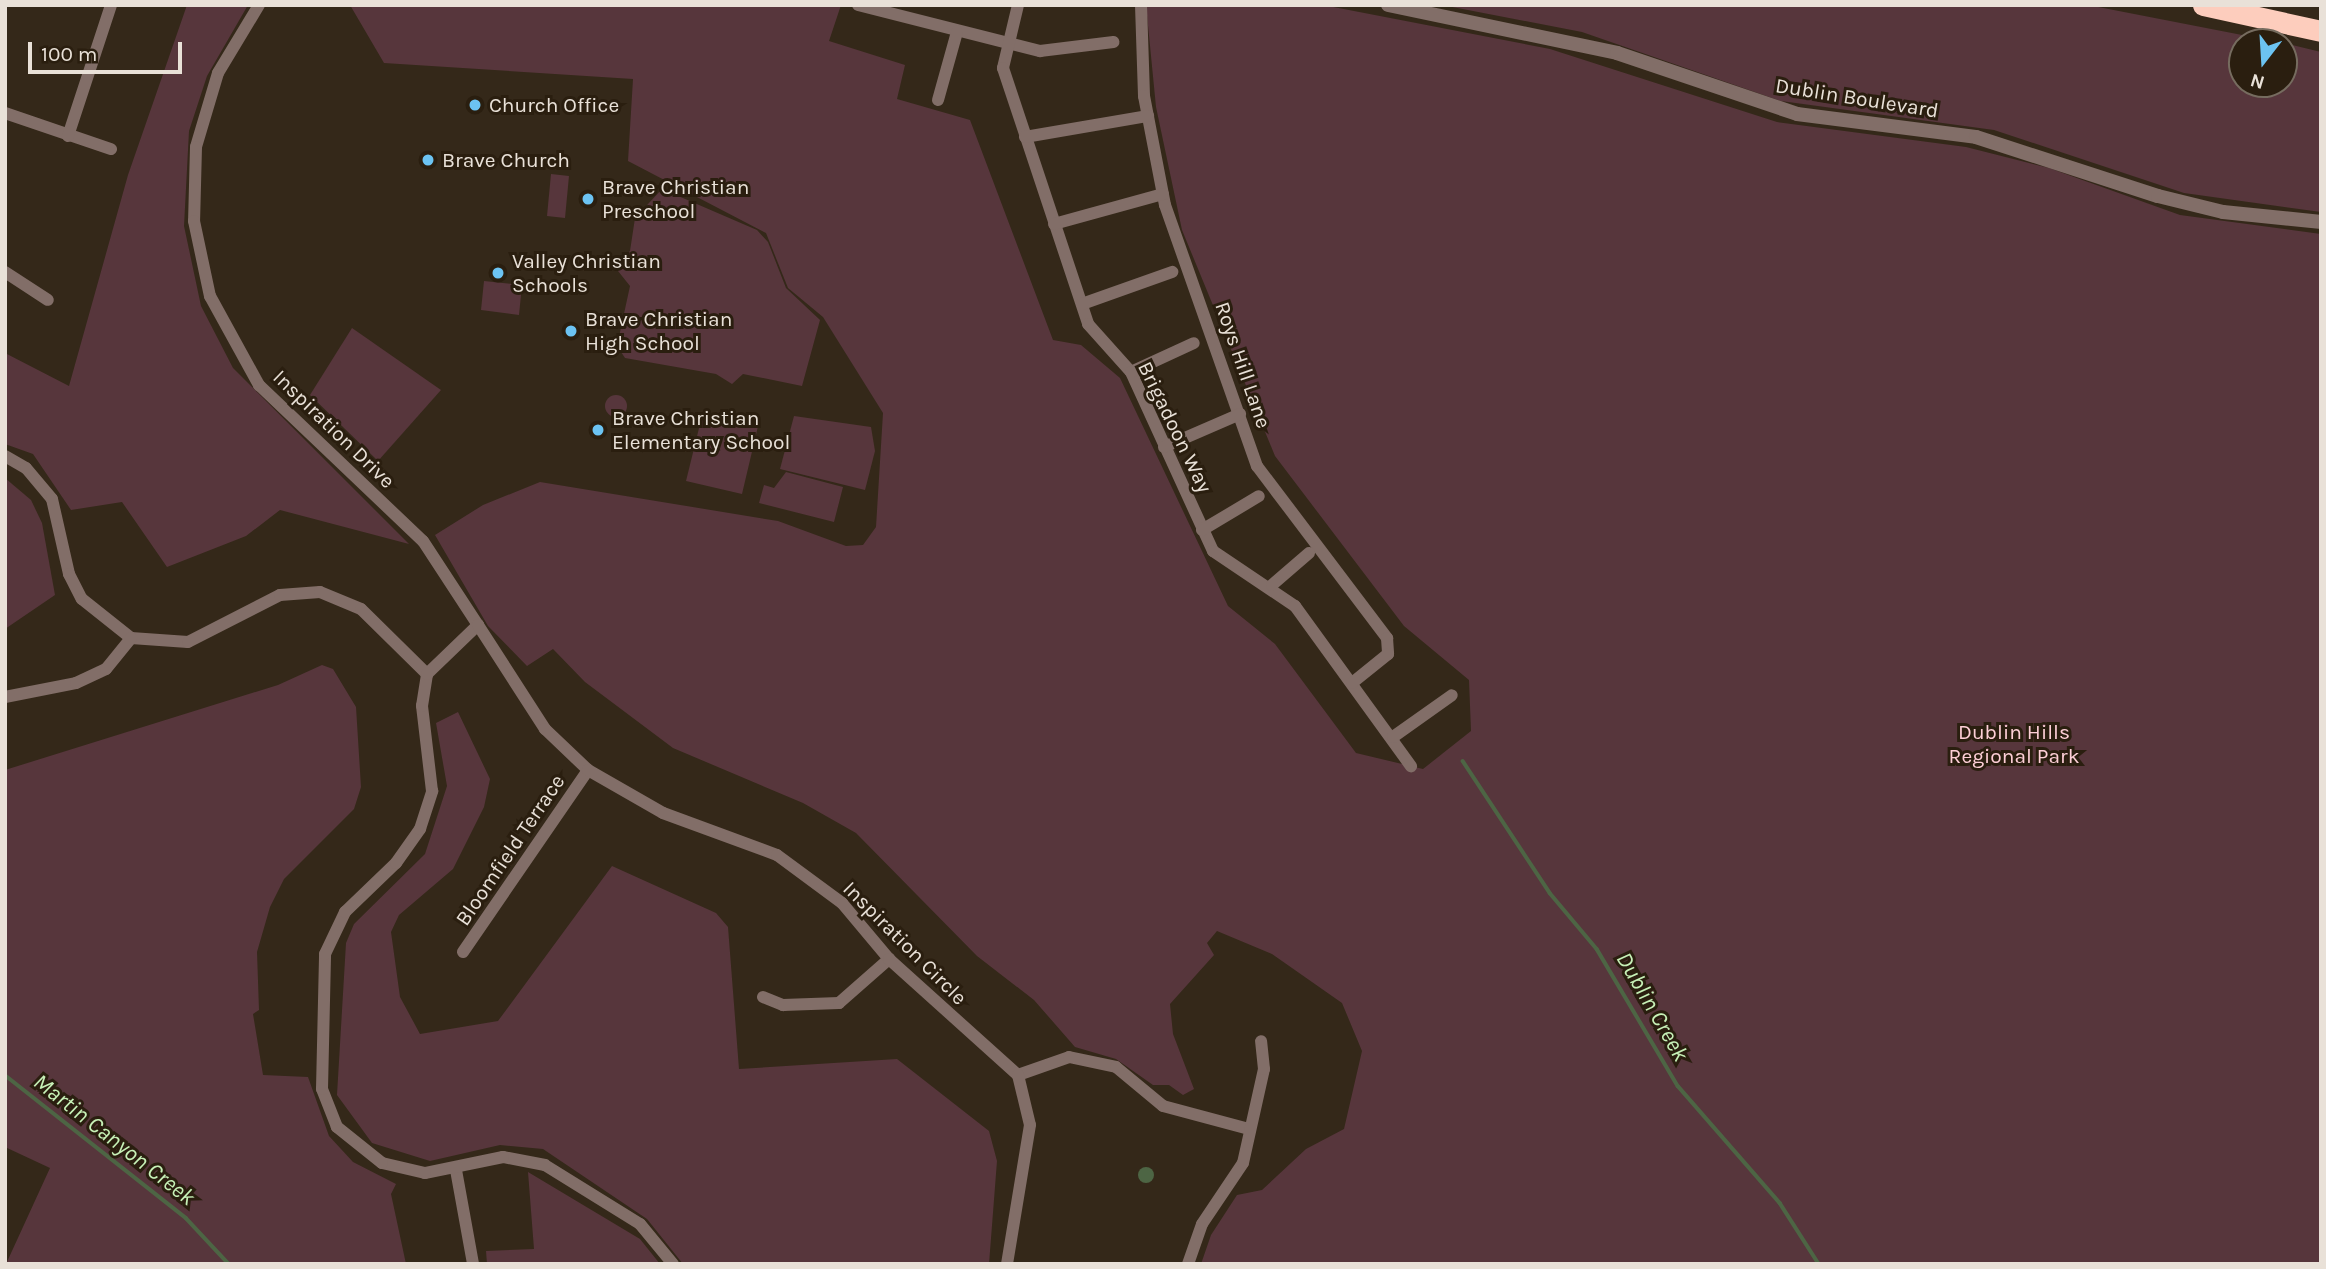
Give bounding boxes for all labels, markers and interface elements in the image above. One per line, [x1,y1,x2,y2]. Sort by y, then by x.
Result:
scale bar [32,28,186,72]
north arrow [2228,28,2298,98]
text: 100 m [41,42,98,66]
text: N [2248,69,2267,94]
street label: Dublin Boulevard [1774,73,1940,123]
place label: Church Office [489,92,619,118]
marker: Church Office [467,97,483,113]
place label: Brave Church [442,147,570,173]
marker: Brave Church [420,152,436,168]
place label: Brave Christian Preschool [602,174,749,224]
marker: Brave Christian Preschool [580,191,596,207]
place label: Valley Christian Schools [512,248,661,298]
marker: Valley Christian Schools [490,265,506,281]
street label: Roys Hill Lane [1210,298,1276,432]
place label: Brave Christian High School [585,306,732,356]
marker: Brave Christian High School [563,323,579,339]
street label: Brigadoon Way [1132,357,1218,497]
street label: Inspiration Drive [268,364,400,494]
place label: Brave Christian Elementary School [612,405,790,455]
marker: Brave Christian Elementary School [590,422,606,438]
park label: Dublin Hills Regional Park [1949,719,2079,769]
street label: Bloomfield Terrace [450,770,570,930]
street label: Inspiration Circle [838,876,972,1010]
water label: Dublin Creek [1610,948,1694,1066]
water label: Martin Canyon Creek [28,1068,200,1212]

